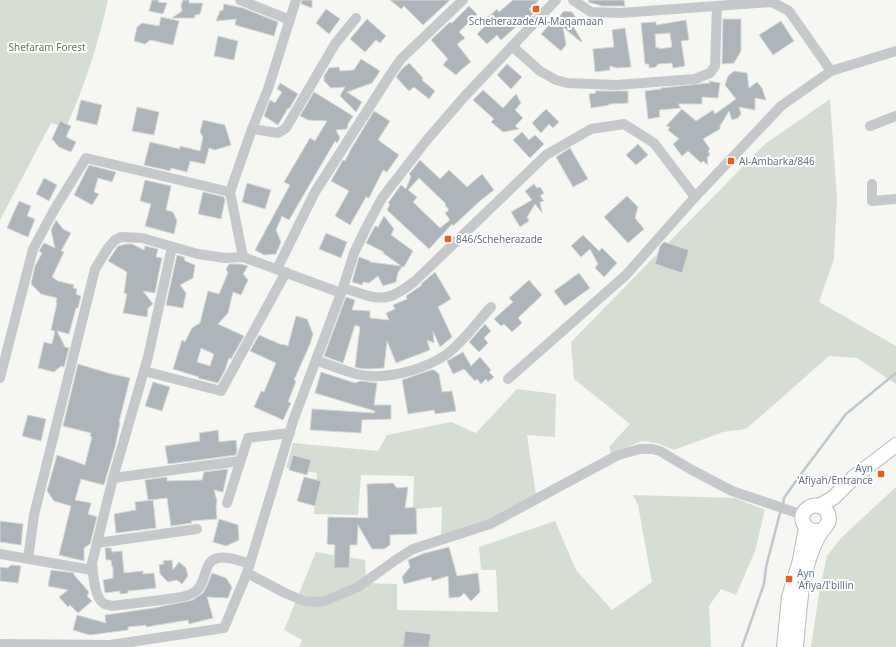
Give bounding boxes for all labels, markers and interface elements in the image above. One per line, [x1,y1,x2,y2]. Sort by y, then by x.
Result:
marker: Scheherazade/Al-Maqamaan [531,4,541,14]
place label: Scheherazade/Al-Maqamaan [469,14,603,28]
park label: Shefaram Forest [8,40,86,54]
place label: Al-Ambarka/846 [739,154,815,168]
marker: Al-Ambarka/846 [726,156,736,166]
place label: 846/Scheherazade [456,232,543,246]
marker: 846/Scheherazade [443,234,453,244]
place label: Ayn ‘Afiyah/Entrance [797,461,873,487]
marker: Ayn ‘Afiyah/Entrance [876,469,886,479]
place label: Ayn 'Afiya/I'billin [797,566,854,592]
marker: Ayn 'Afiya/I'billin [784,574,794,584]

